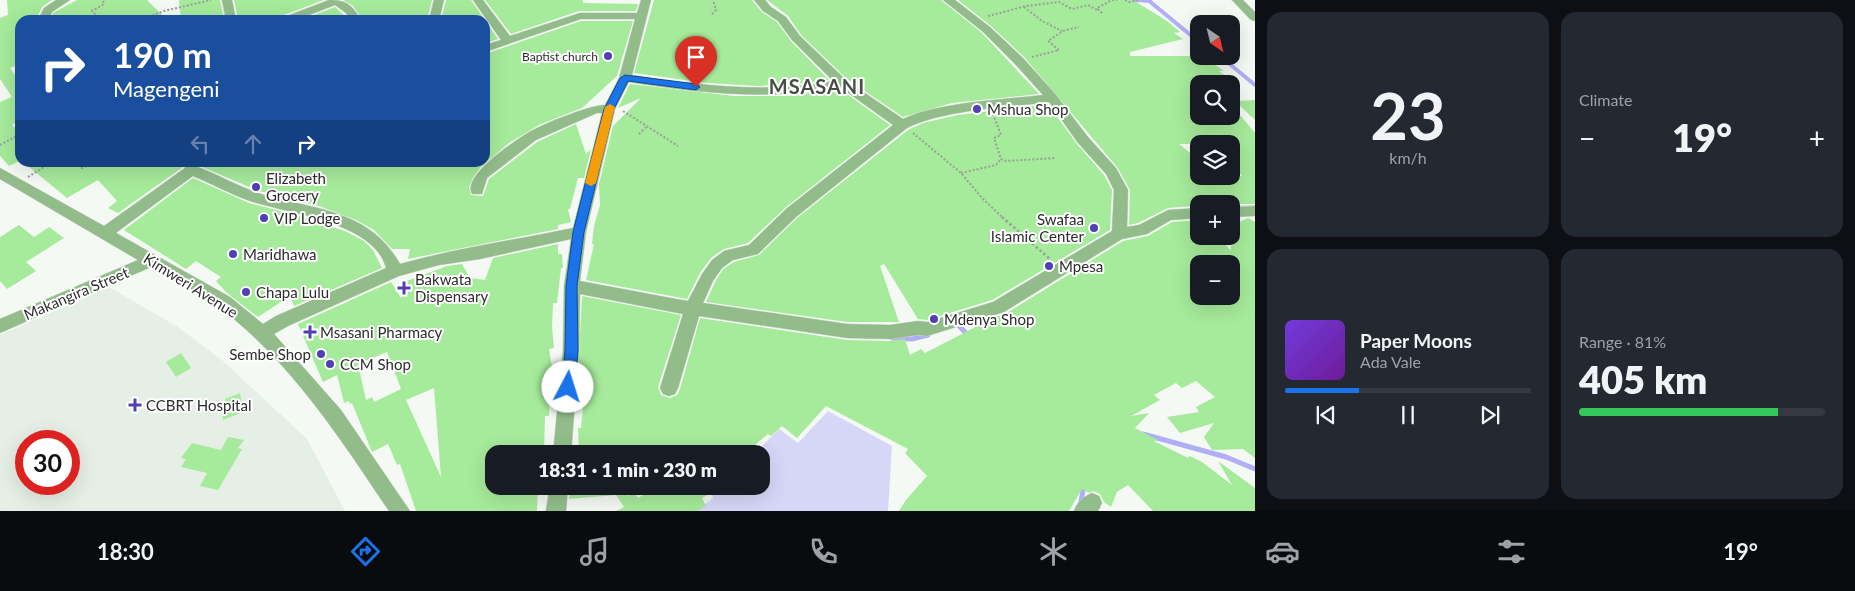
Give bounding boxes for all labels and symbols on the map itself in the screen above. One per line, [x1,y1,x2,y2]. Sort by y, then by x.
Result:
north arrow [1190,15,1240,65]
pin [675,36,717,87]
place label: Baptist church [522,49,598,64]
marker: Baptist church [602,50,614,62]
district label: MSASANI [769,74,865,98]
place label: Mshua Shop [987,100,1069,118]
marker: Mshua Shop [971,103,983,115]
place label: Elizabeth Grocery [266,169,326,204]
marker: Elizabeth Grocery [250,181,262,193]
place label: VIP Lodge [274,209,341,227]
place label: Swafaa Islamic Center [991,210,1085,245]
marker: VIP Lodge [258,212,270,224]
marker: Swafaa Islamic Center [1088,222,1100,234]
place label: Maridhawa [243,245,317,263]
marker: Maridhawa [227,248,239,260]
street label: Kimweri Avenue [141,249,241,321]
place label: Mpesa [1059,257,1103,275]
marker: Mpesa [1043,260,1055,272]
street label: Makangira Street [21,263,132,323]
place label: Bakwata Dispensary [415,270,488,305]
marker: Bakwata Dispensary [397,281,411,295]
place label: Chapa Lulu [256,283,329,301]
marker: Chapa Lulu [240,286,252,298]
place label: Mdenya Shop [944,310,1034,328]
marker: Mdenya Shop [928,313,940,325]
place label: Msasani Pharmacy [320,323,443,341]
marker: Msasani Pharmacy [304,326,316,338]
place label: Sembe Shop [229,345,311,363]
marker: Sembe Shop [315,348,327,360]
place label: CCM Shop [340,355,411,373]
marker: CCM Shop [324,358,336,370]
position arrow [541,360,593,412]
place label: CCBRT Hospital [146,396,251,414]
marker: CCBRT Hospital [128,398,142,412]
speed limit sign: 30 [15,430,80,495]

